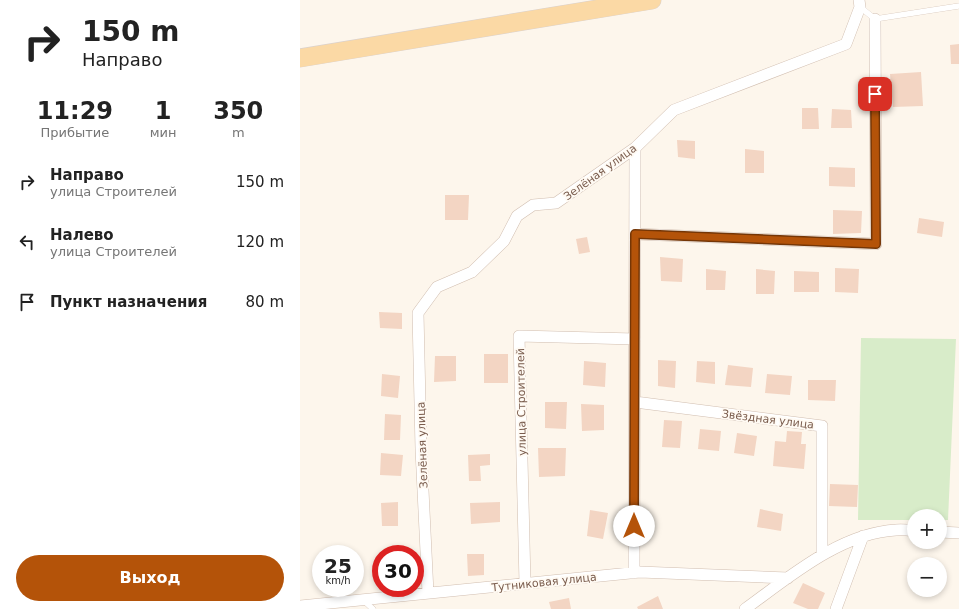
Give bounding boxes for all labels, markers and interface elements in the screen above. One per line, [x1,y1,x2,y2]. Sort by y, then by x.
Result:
text: 150 m [82,15,179,48]
icon: right [16,16,68,68]
text: Направо [82,49,162,70]
pin [858,77,892,111]
icon: arrive [864,83,886,105]
text: 11:29 [37,97,113,125]
text: 1 [155,97,171,125]
text: 350 [213,97,263,125]
text: Прибытие [40,125,109,140]
text: мин [150,125,177,140]
text: m [232,125,245,140]
street label: Зелёная улица [561,142,639,203]
text: Направо [50,166,124,184]
icon: right [16,171,38,193]
text: 150 m [236,173,284,191]
text: улица Строителей [50,184,177,199]
text: Налево [50,226,114,244]
icon: left [16,231,38,253]
text: 120 m [236,233,284,251]
text: улица Строителей [50,244,177,259]
icon: arrive [16,291,38,313]
text: Пункт назначения [50,293,207,311]
text: 80 m [246,293,284,311]
street label: улица Строителей [514,348,529,456]
street label: Зелёная улица [414,401,431,488]
street label: Звёздная улица [721,407,815,432]
position arrow [613,505,655,547]
map controls [907,509,947,597]
button: + [907,509,947,549]
speed limit sign: 30 [372,545,424,597]
text: 25 [324,554,352,578]
button: Выход [16,555,284,601]
button: − [907,557,947,597]
street label: Тутниковая улица [490,571,597,595]
text: km/h [325,575,351,586]

